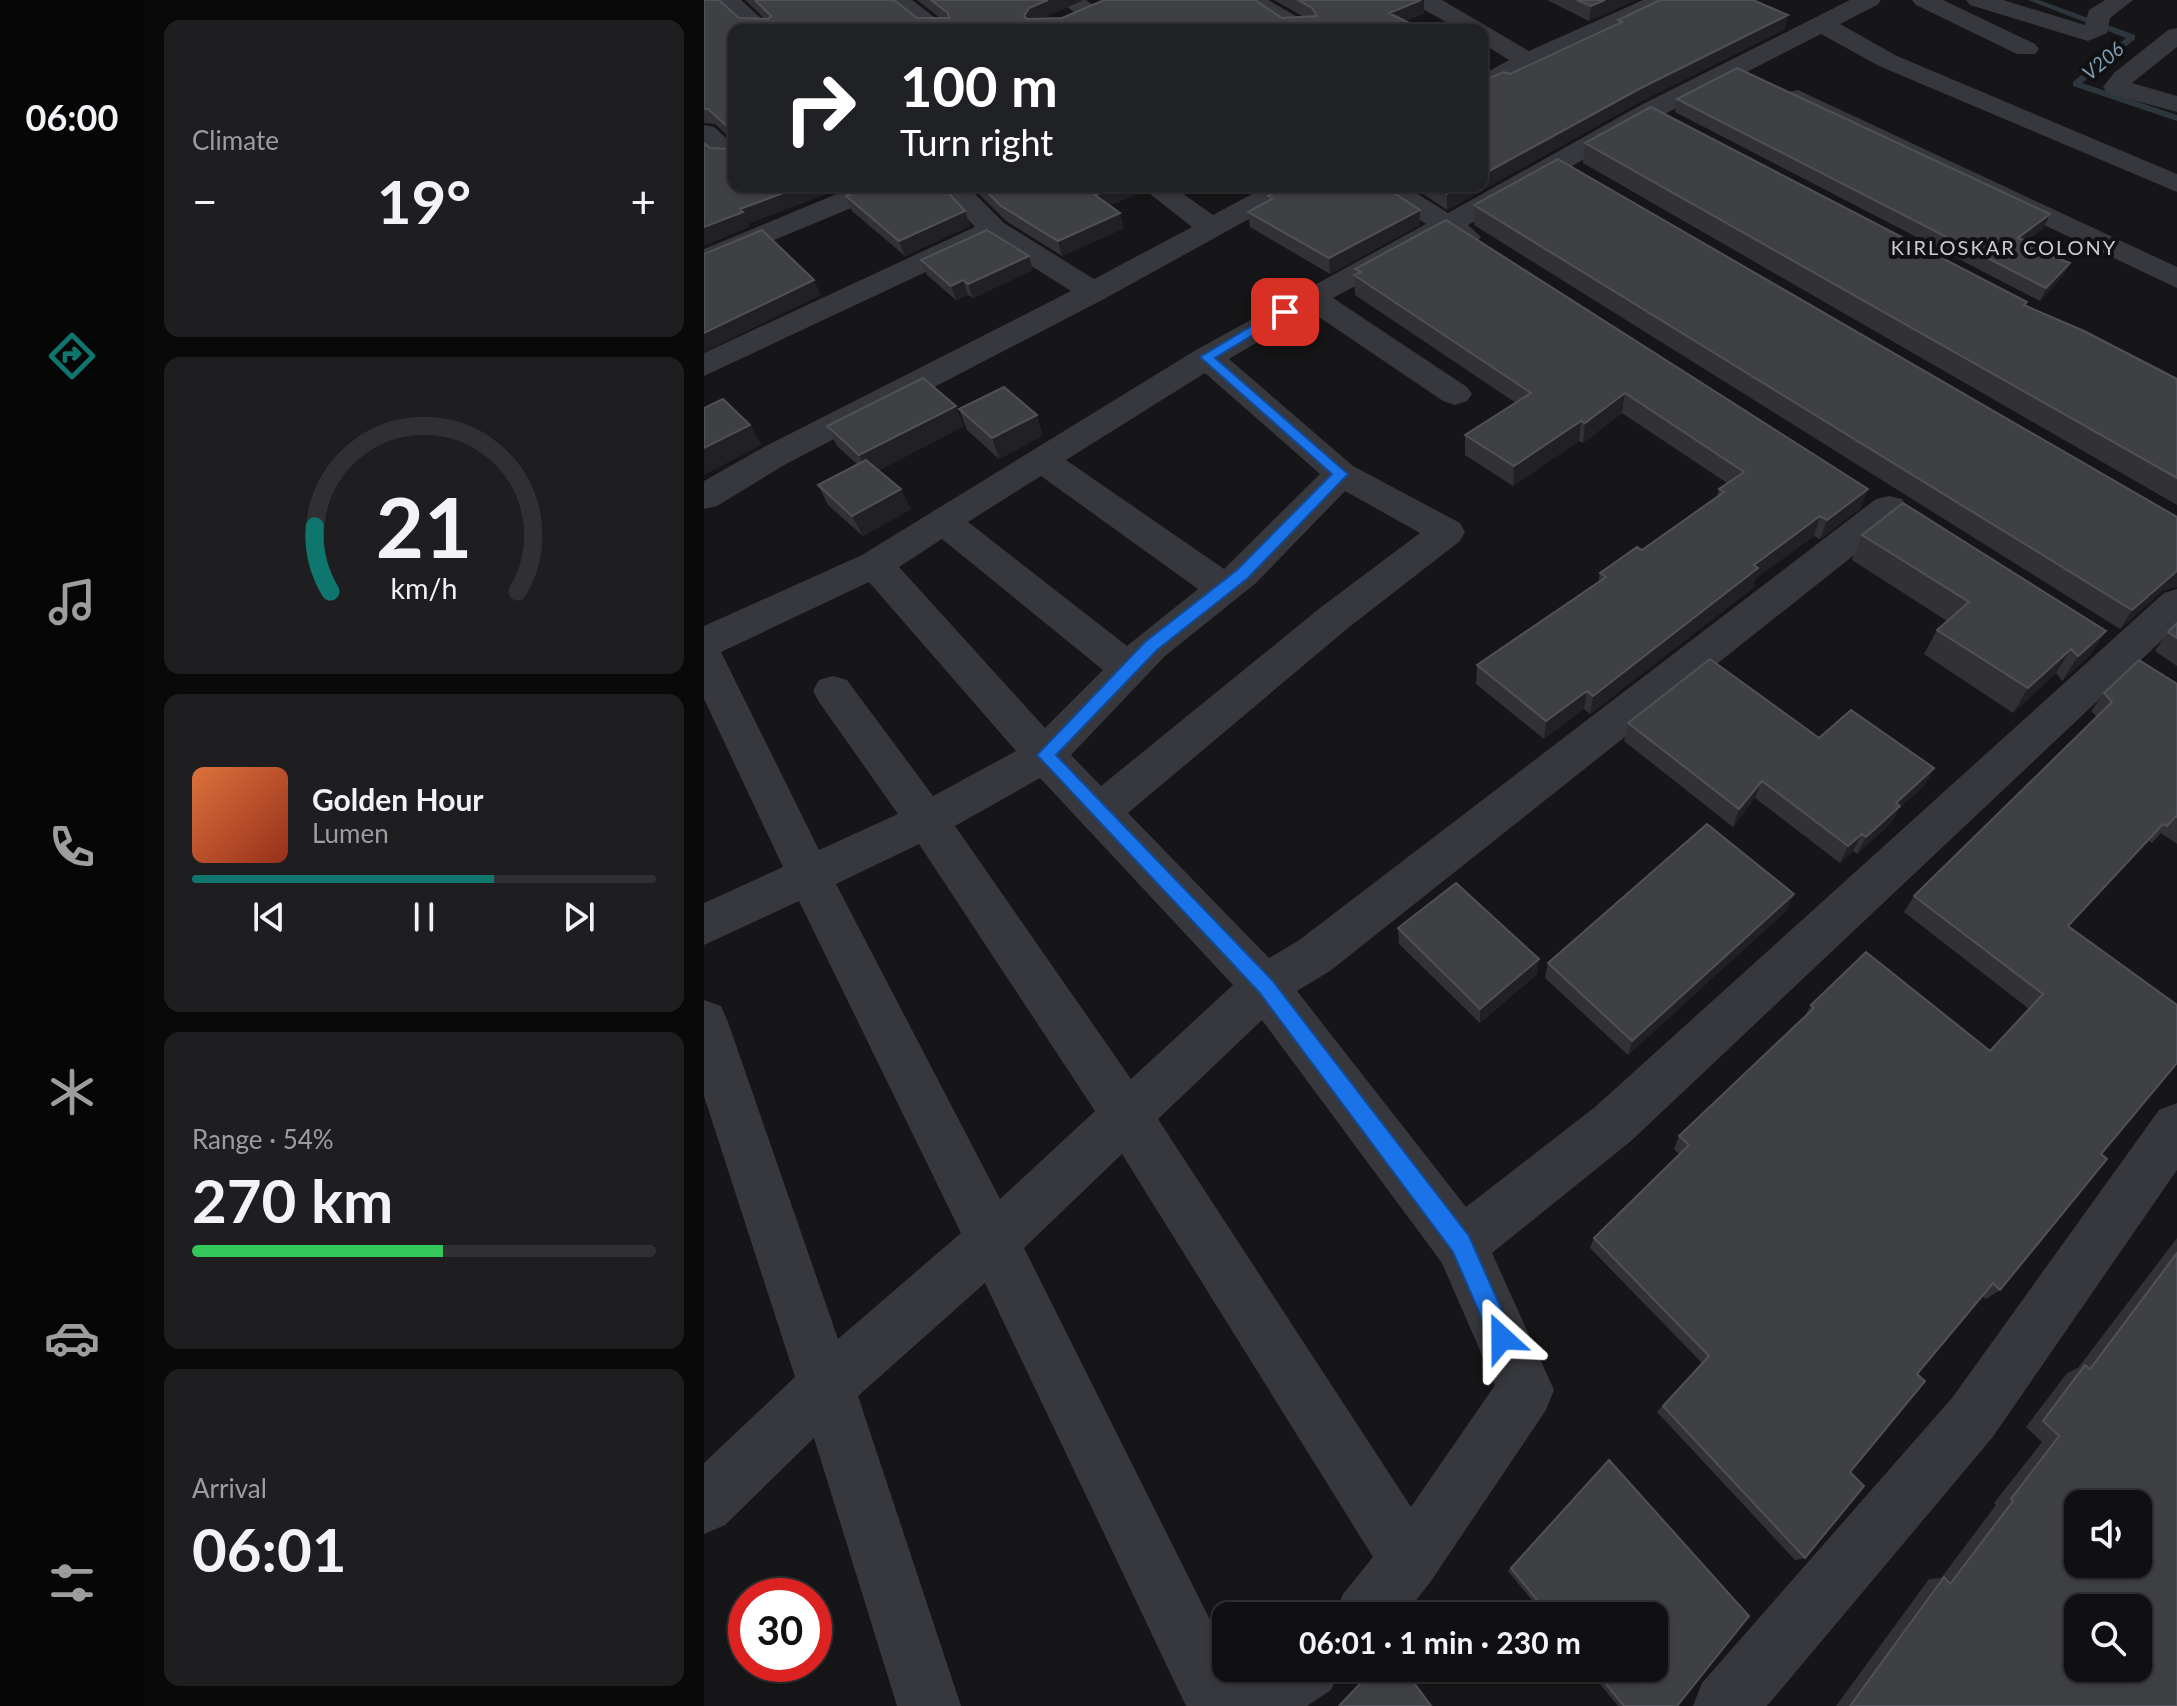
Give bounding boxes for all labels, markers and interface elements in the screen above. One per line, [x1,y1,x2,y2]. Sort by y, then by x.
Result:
water label: V206 [2077,36,2128,84]
text: 100 m [900,52,1058,119]
icon: right [768,56,872,160]
text: 06:00 [26,95,118,139]
text: Turn right [900,120,1053,164]
text: Climate [192,124,279,156]
text: 19° [377,165,471,237]
text: − [192,175,218,227]
text: + [630,175,656,227]
district label: KIRLOSKAR COLONY [1891,235,2117,259]
pin [1251,278,1319,346]
icon: arrive [1263,290,1307,334]
icon: directions [44,328,100,384]
text: 21 [376,475,472,575]
text: km/h [391,571,457,605]
icon: music [44,574,100,630]
text: Golden Hour [312,781,484,817]
text: Lumen [312,817,389,849]
icon: phone [44,819,100,875]
icon: previous [247,895,291,939]
icon: pause [402,895,446,939]
icon: next [557,895,601,939]
icon: climate [44,1064,100,1120]
text: Range · 54% [192,1123,334,1155]
text: 270 km [192,1164,393,1236]
position arrow [1460,1296,1544,1380]
icon: car [44,1310,100,1366]
text: Arrival [192,1472,267,1504]
map controls [2064,1490,2152,1682]
button: sound [2064,1490,2152,1578]
text: 06:01 [192,1513,347,1585]
icon: filters [44,1555,100,1611]
speed limit sign: 30 [728,1578,832,1682]
button: search [2064,1594,2152,1682]
text: 06:01 · 1 min · 230 m [1299,1624,1581,1660]

